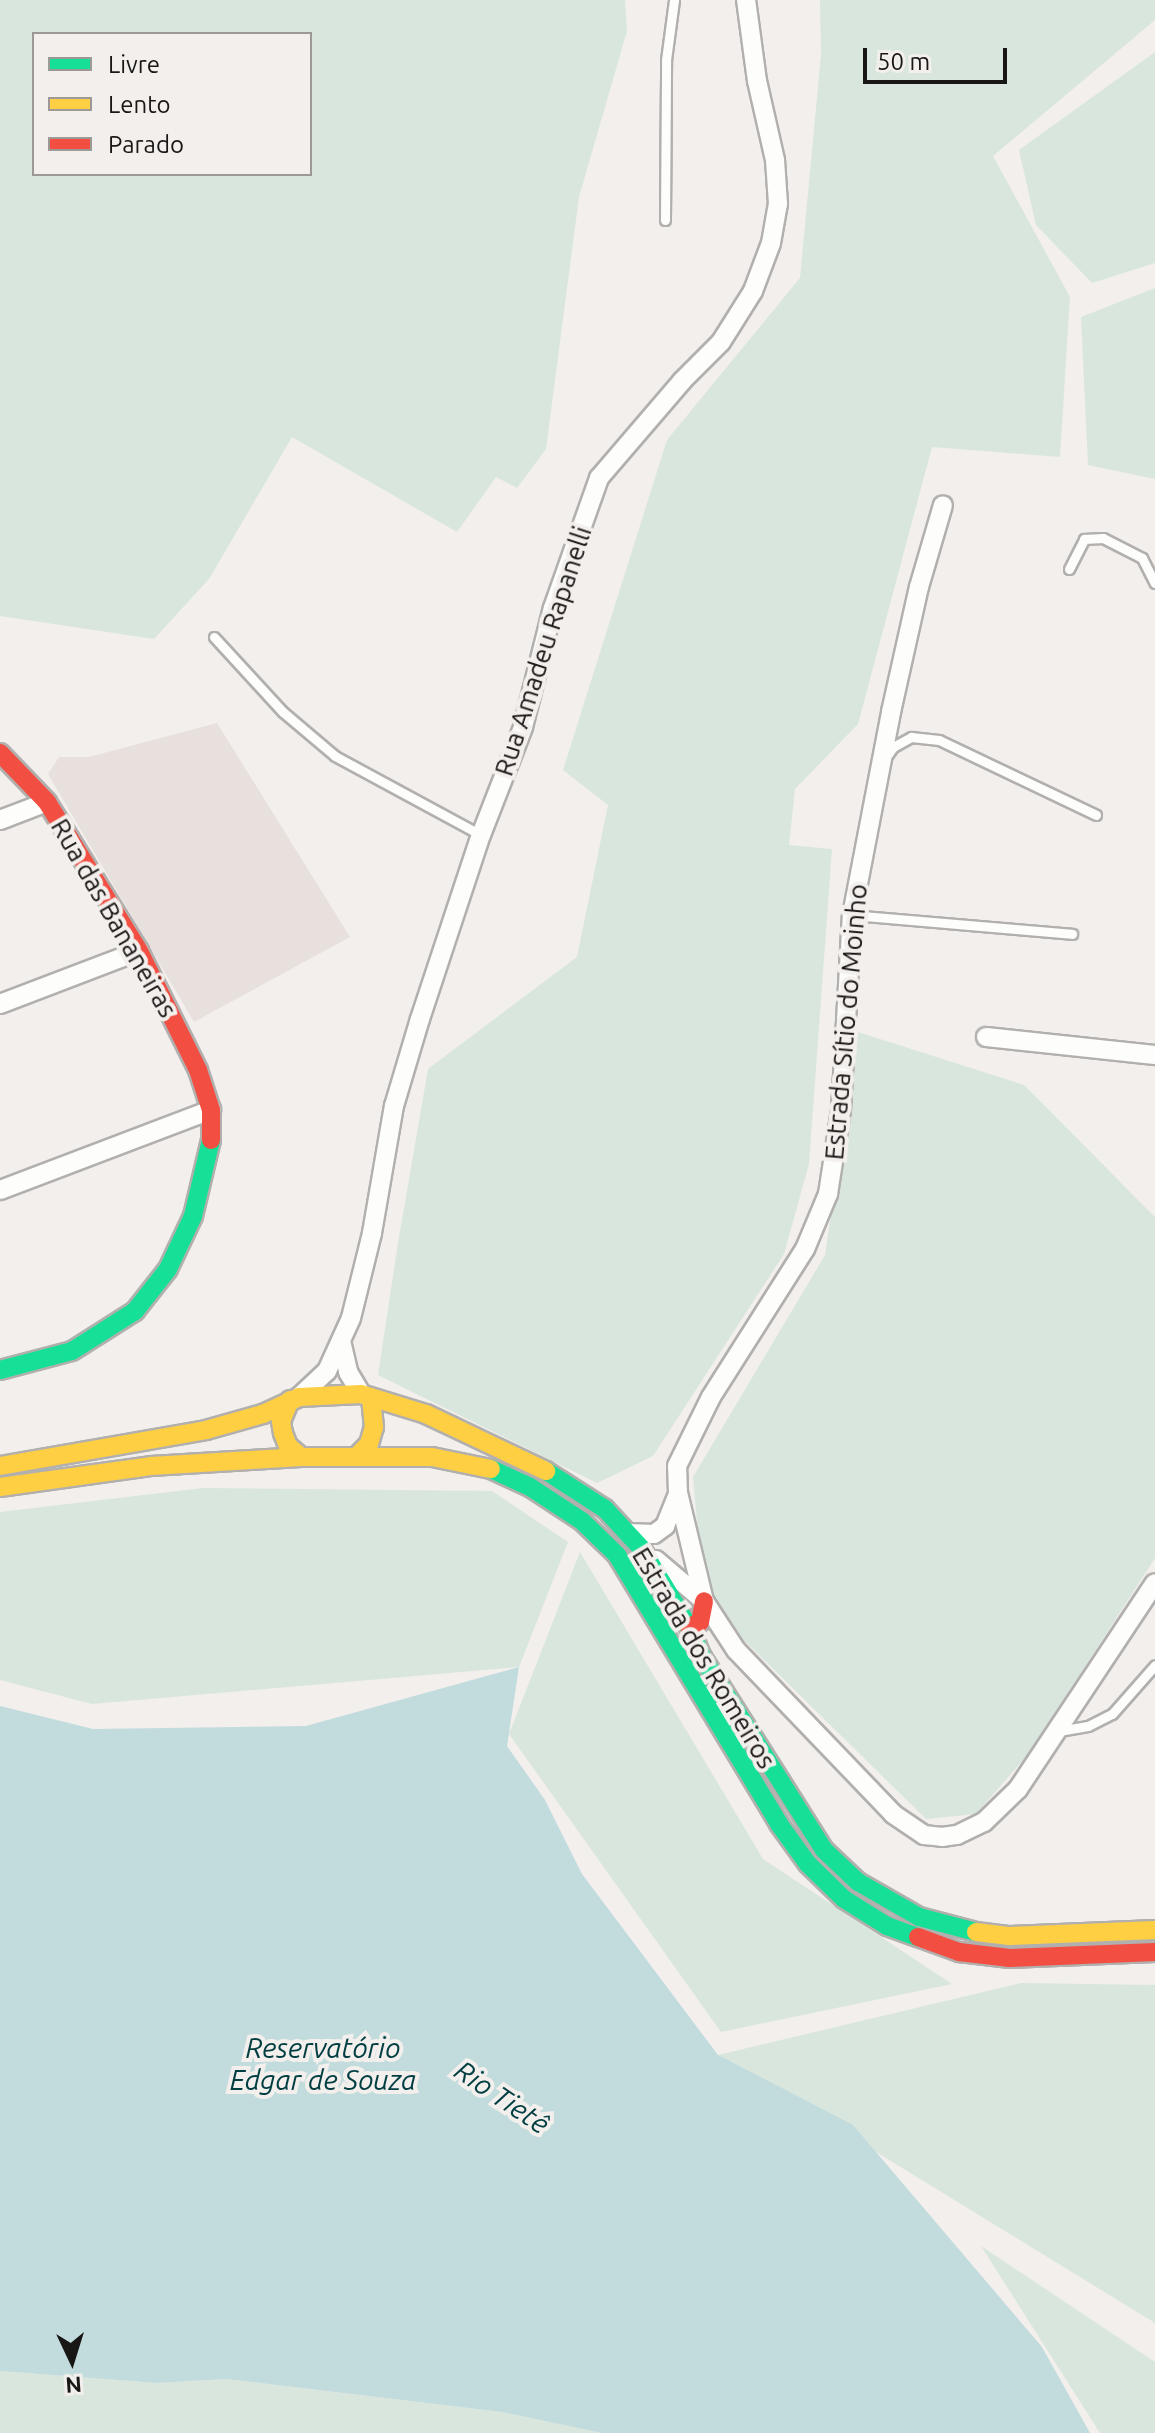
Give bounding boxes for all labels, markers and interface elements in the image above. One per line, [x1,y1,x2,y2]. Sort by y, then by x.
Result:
legend [32,32,312,176]
scale bar [867,32,1011,82]
text: 50 m [877,48,930,75]
text: Livre [108,51,160,78]
text: Lento [108,91,171,118]
text: Parado [108,131,184,158]
street label: Rua Amadeu Rapanelli [488,522,598,780]
street label: Rua das Bananeiras [44,813,184,1023]
street label: Estrada Sítio do Moinho [818,883,874,1161]
street label: Estrada dos Romeiros [626,1542,782,1774]
water label: Reservatório Edgar de Souza [230,2031,416,2097]
water label: Rio Tietê [448,2053,556,2141]
north arrow [32,2321,112,2401]
text: N [65,2372,83,2398]

